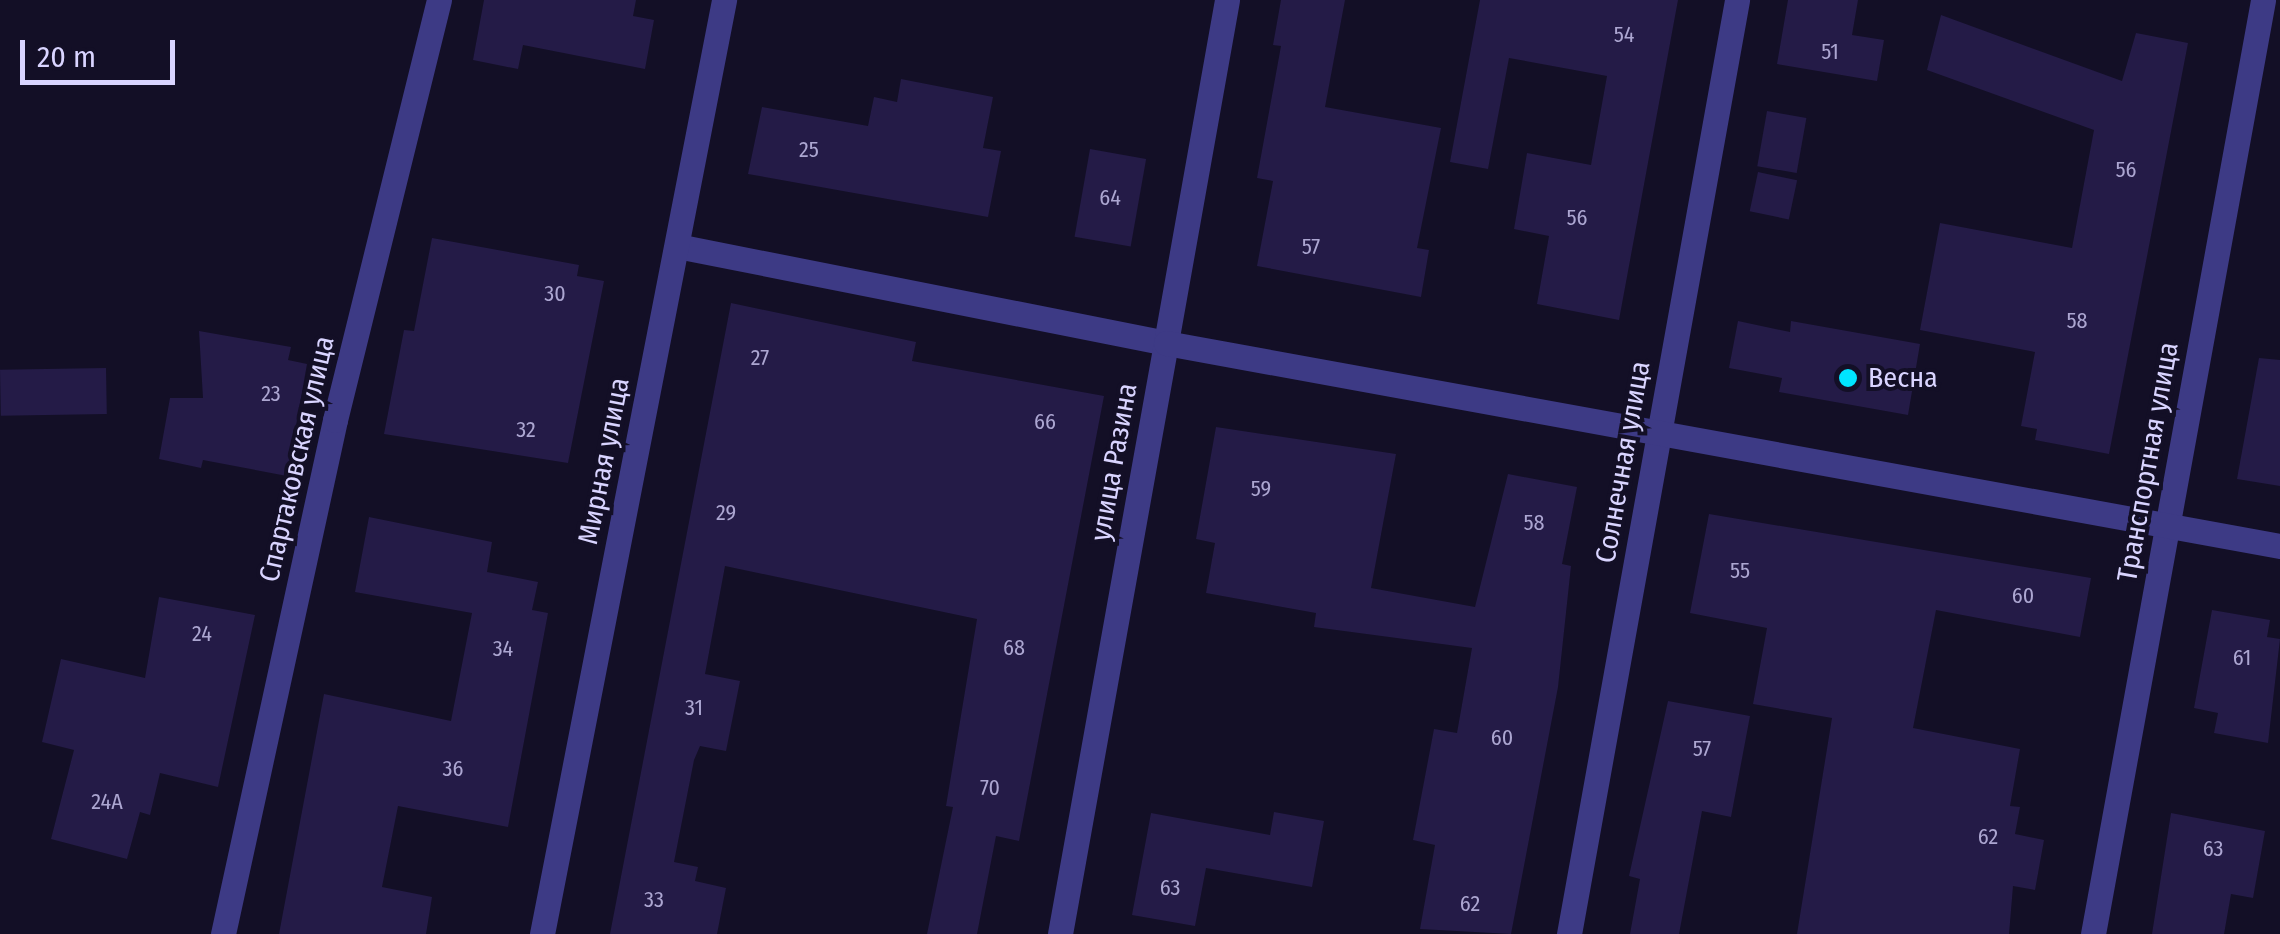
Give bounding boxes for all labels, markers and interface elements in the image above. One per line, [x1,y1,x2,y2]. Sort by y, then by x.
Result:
scale bar [25,20,180,82]
house number: 54 [1614,22,1634,48]
text: 20 m [37,39,96,75]
house number: 51 [1821,39,1839,65]
house number: 25 [799,137,819,163]
house number: 56 [2115,157,2137,183]
house number: 64 [1099,185,1121,211]
house number: 56 [1566,205,1588,231]
house number: 57 [1302,234,1320,260]
house number: 30 [544,281,566,307]
house number: 58 [2066,308,2088,334]
street label: Спартаковская улица [252,333,342,585]
street label: Транспортная улица [2110,340,2186,584]
house number: 27 [751,345,769,371]
street label: Солнечная улица [1589,358,1657,566]
place label: Весна [1868,361,1938,395]
marker: Весна [1837,367,1859,389]
street label: Мирная улица [571,375,637,547]
street label: улица Разина [1084,380,1144,544]
house number: 23 [261,381,281,407]
house number: 66 [1034,409,1056,435]
house number: 32 [516,417,536,443]
house number: 59 [1251,476,1271,502]
house number: 29 [716,500,736,526]
house number: 58 [1523,510,1545,536]
house number: 55 [1730,558,1750,584]
house number: 60 [2012,583,2034,609]
house number: 24 [192,621,212,647]
house number: 68 [1003,635,1025,661]
house number: 34 [493,636,513,662]
house number: 61 [2233,645,2251,671]
house number: 31 [685,695,703,721]
house number: 60 [1491,725,1513,751]
house number: 57 [1693,736,1711,762]
house number: 36 [443,756,463,782]
house number: 70 [980,775,1000,801]
house number: 24А [91,789,123,815]
house number: 62 [1978,824,1998,850]
house number: 63 [2203,836,2223,862]
house number: 63 [1160,875,1180,901]
house number: 33 [644,887,664,913]
house number: 62 [1460,891,1480,917]

